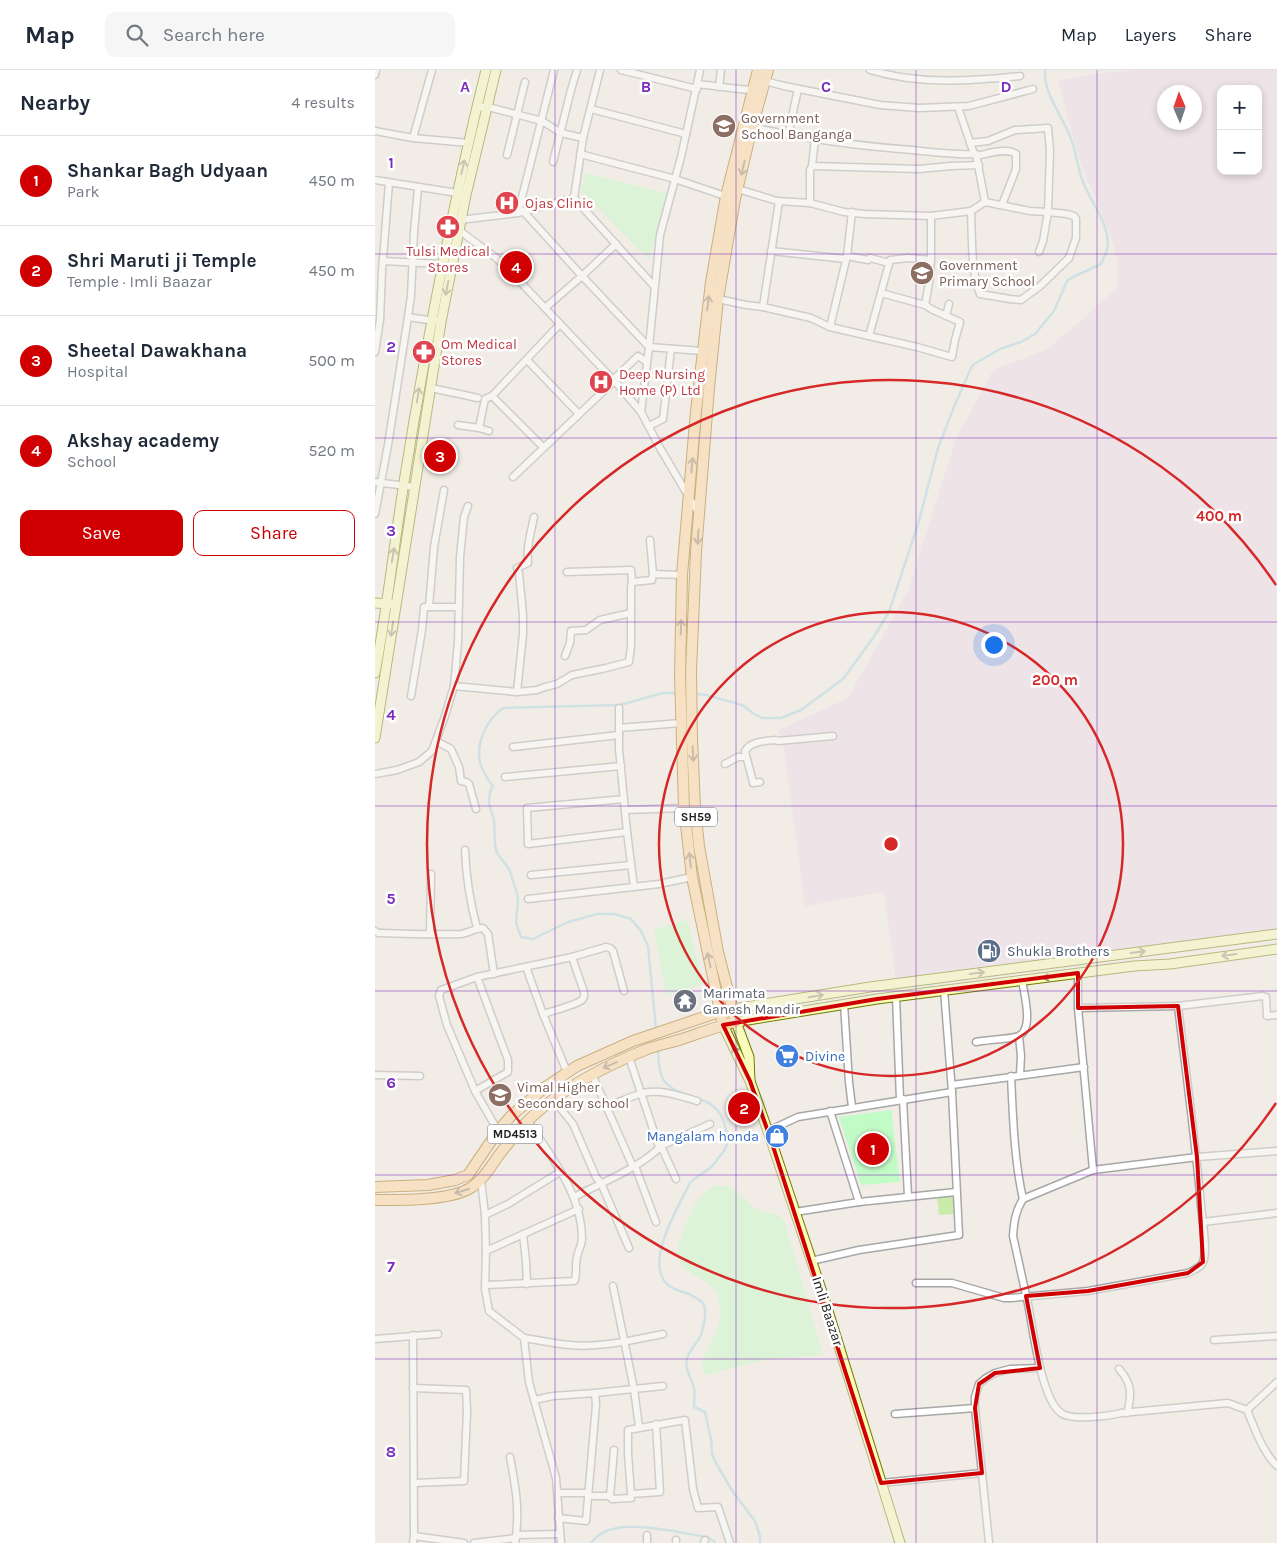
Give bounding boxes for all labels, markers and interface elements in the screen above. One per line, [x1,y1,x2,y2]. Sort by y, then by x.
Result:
search box [105,12,455,57]
text: Map [25,21,75,49]
icon: search [123,21,151,49]
text: Search here [163,24,265,46]
text: Map [1061,24,1097,46]
text: Layers [1125,24,1177,46]
text: Share [1205,24,1252,46]
text: A [460,77,470,96]
text: B [641,77,651,96]
text: C [821,77,831,96]
text: D [1001,77,1012,96]
north arrow [1157,85,1202,130]
map controls [1217,85,1262,175]
button: + [1217,85,1262,130]
text: Nearby [20,91,90,115]
text: 4 results [291,93,355,112]
place label: Government School Banganga [741,110,852,143]
school or university icon: Government School Banganga [711,113,737,139]
button: − [1217,130,1262,175]
text: 1 [388,153,394,172]
one-way arrow [459,159,468,175]
one-way arrow [738,159,747,175]
text: Shankar Bagh Udyaan [67,160,268,182]
text: 1 [33,171,39,190]
text: 450 m [309,171,355,190]
text: Park [67,182,99,201]
hospital icon: Ojas Clinic [494,190,520,216]
place label: Ojas Clinic [525,195,593,212]
pharmacy icon: Tulsi Medical Stores [435,214,461,240]
place label: Tulsi Medical Stores [406,243,490,276]
pin: 4 [500,248,532,286]
text: Shri Maruti ji Temple [67,250,257,272]
place label: Government Primary School [939,257,1035,290]
school or university icon: Government Primary School [909,260,935,286]
text: 2 [31,261,41,280]
text: 450 m [309,261,355,280]
text: Temple · Imli Baazar [67,272,212,291]
one-way arrow [442,280,452,296]
one-way arrow [703,295,713,311]
place label: Om Medical Stores [441,336,517,369]
text: 2 [386,337,396,356]
pharmacy icon: Om Medical Stores [411,339,437,365]
text: Sheetal Dawakhana [67,340,247,362]
text: 3 [31,351,41,370]
text: 500 m [308,351,355,370]
text: Hospital [67,362,128,381]
place label: Deep Nursing Home (P) Ltd [619,366,705,399]
hospital icon: Deep Nursing Home (P) Ltd [588,369,614,395]
one-way arrow [414,387,424,403]
text: Akshay academy [67,430,219,452]
pin: 3 [424,437,456,475]
text: 4 [31,441,41,460]
text: 520 m [308,441,355,460]
text: School [67,452,117,471]
one-way arrow [687,457,696,473]
text: 400 m [1196,507,1242,525]
button: Save [20,510,183,556]
button: Share [193,510,355,556]
text: 3 [386,521,396,540]
one-way arrow [693,529,702,545]
one-way arrow [388,547,398,563]
one-way arrow [676,619,686,636]
one-way arrow [387,620,397,636]
your location [981,632,1007,658]
text: 200 m [1032,671,1078,689]
text: 4 [386,705,396,724]
one-way arrow [688,745,697,761]
road number: SH59 [675,808,717,826]
centre of rings [882,835,900,853]
one-way arrow [685,852,695,868]
text: 5 [386,889,396,908]
fuel station icon: Shukla Brothers [976,938,1002,964]
place label: Shukla Brothers [1007,943,1110,960]
one-way arrow [1130,947,1146,957]
one-way arrow [1221,951,1237,961]
one-way arrow [704,953,714,969]
one-way arrow [968,968,984,978]
one-way arrow [1042,972,1058,982]
place label: Marimata Ganesh Mandir [703,985,801,1018]
temple icon: Marimata Ganesh Mandir [672,988,698,1014]
one-way arrow [808,990,824,1000]
supermarket icon: Divine [774,1043,800,1069]
one-way arrow [731,1046,740,1061]
place label: Divine [805,1048,845,1065]
one-way arrow [603,1061,618,1071]
text: 6 [386,1073,396,1092]
place label: Vimal Higher Secondary school [517,1079,629,1112]
school or university icon: Vimal Higher Secondary school [487,1082,513,1108]
pin: 2 [728,1089,760,1127]
shop icon: Mangalam honda [764,1123,790,1149]
road number: MD4513 [487,1124,543,1144]
place label: Mangalam honda [647,1128,759,1145]
pin: 1 [857,1130,889,1168]
one-way arrow [454,1187,470,1196]
text: 7 [387,1257,395,1276]
street label: Imli Baazar [808,1274,847,1349]
text: 8 [386,1442,396,1461]

